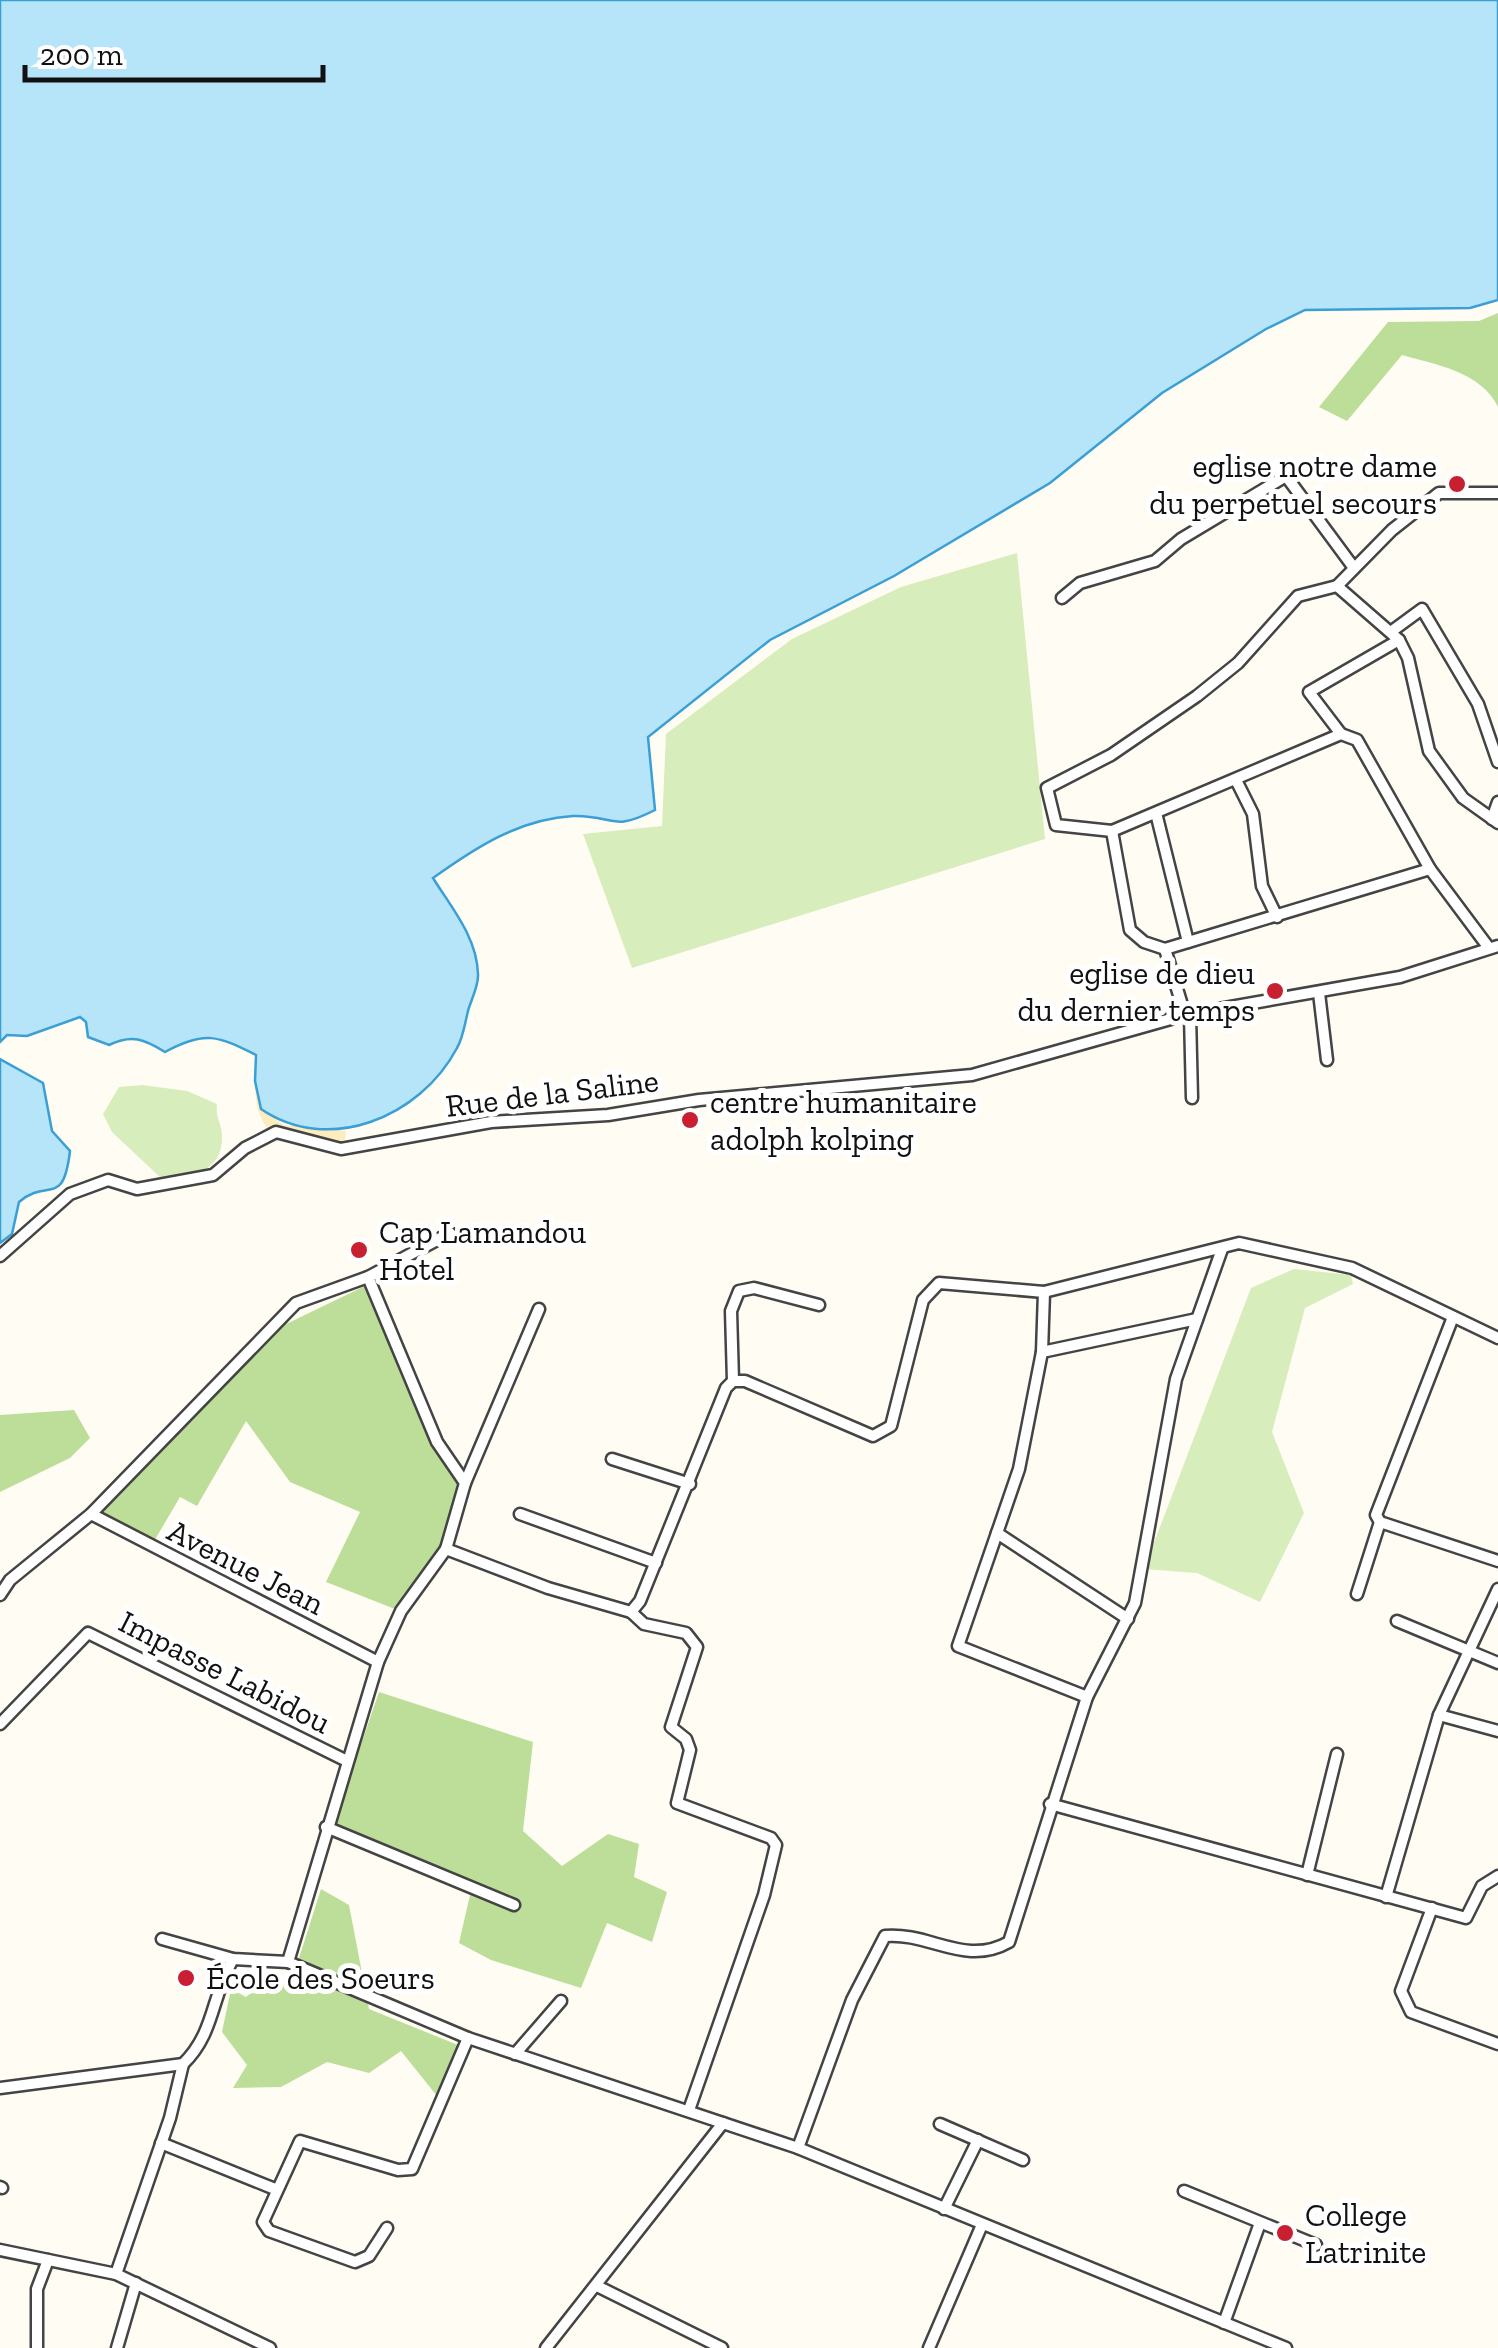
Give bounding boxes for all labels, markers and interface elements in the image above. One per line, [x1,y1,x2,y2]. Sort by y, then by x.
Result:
scale bar [25,20,322,82]
text: 200 m [40,37,123,73]
place label: eglise notre dame du perpetuel secours [1149,447,1437,522]
marker: eglise notre dame du perpetuel secours [1446,473,1468,495]
place label: eglise de dieu du dernier temps [1017,954,1255,1029]
marker: eglise de dieu du dernier temps [1264,980,1286,1002]
street label: Rue de la Saline [443,1061,661,1125]
place label: centre humanitaire adolph kolping [710,1083,977,1158]
marker: centre humanitaire adolph kolping [679,1109,701,1131]
place label: Cap Lamandou Hotel [379,1213,586,1288]
marker: Cap Lamandou Hotel [348,1239,370,1261]
street label: Avenue Jean [161,1511,331,1623]
street label: Impasse Labidou [113,1602,337,1742]
place label: École des Soeurs [206,1959,435,1997]
marker: École des Soeurs [175,1967,197,1989]
place label: College Latrinite [1305,2196,1426,2271]
marker: College Latrinite [1274,2222,1296,2244]

